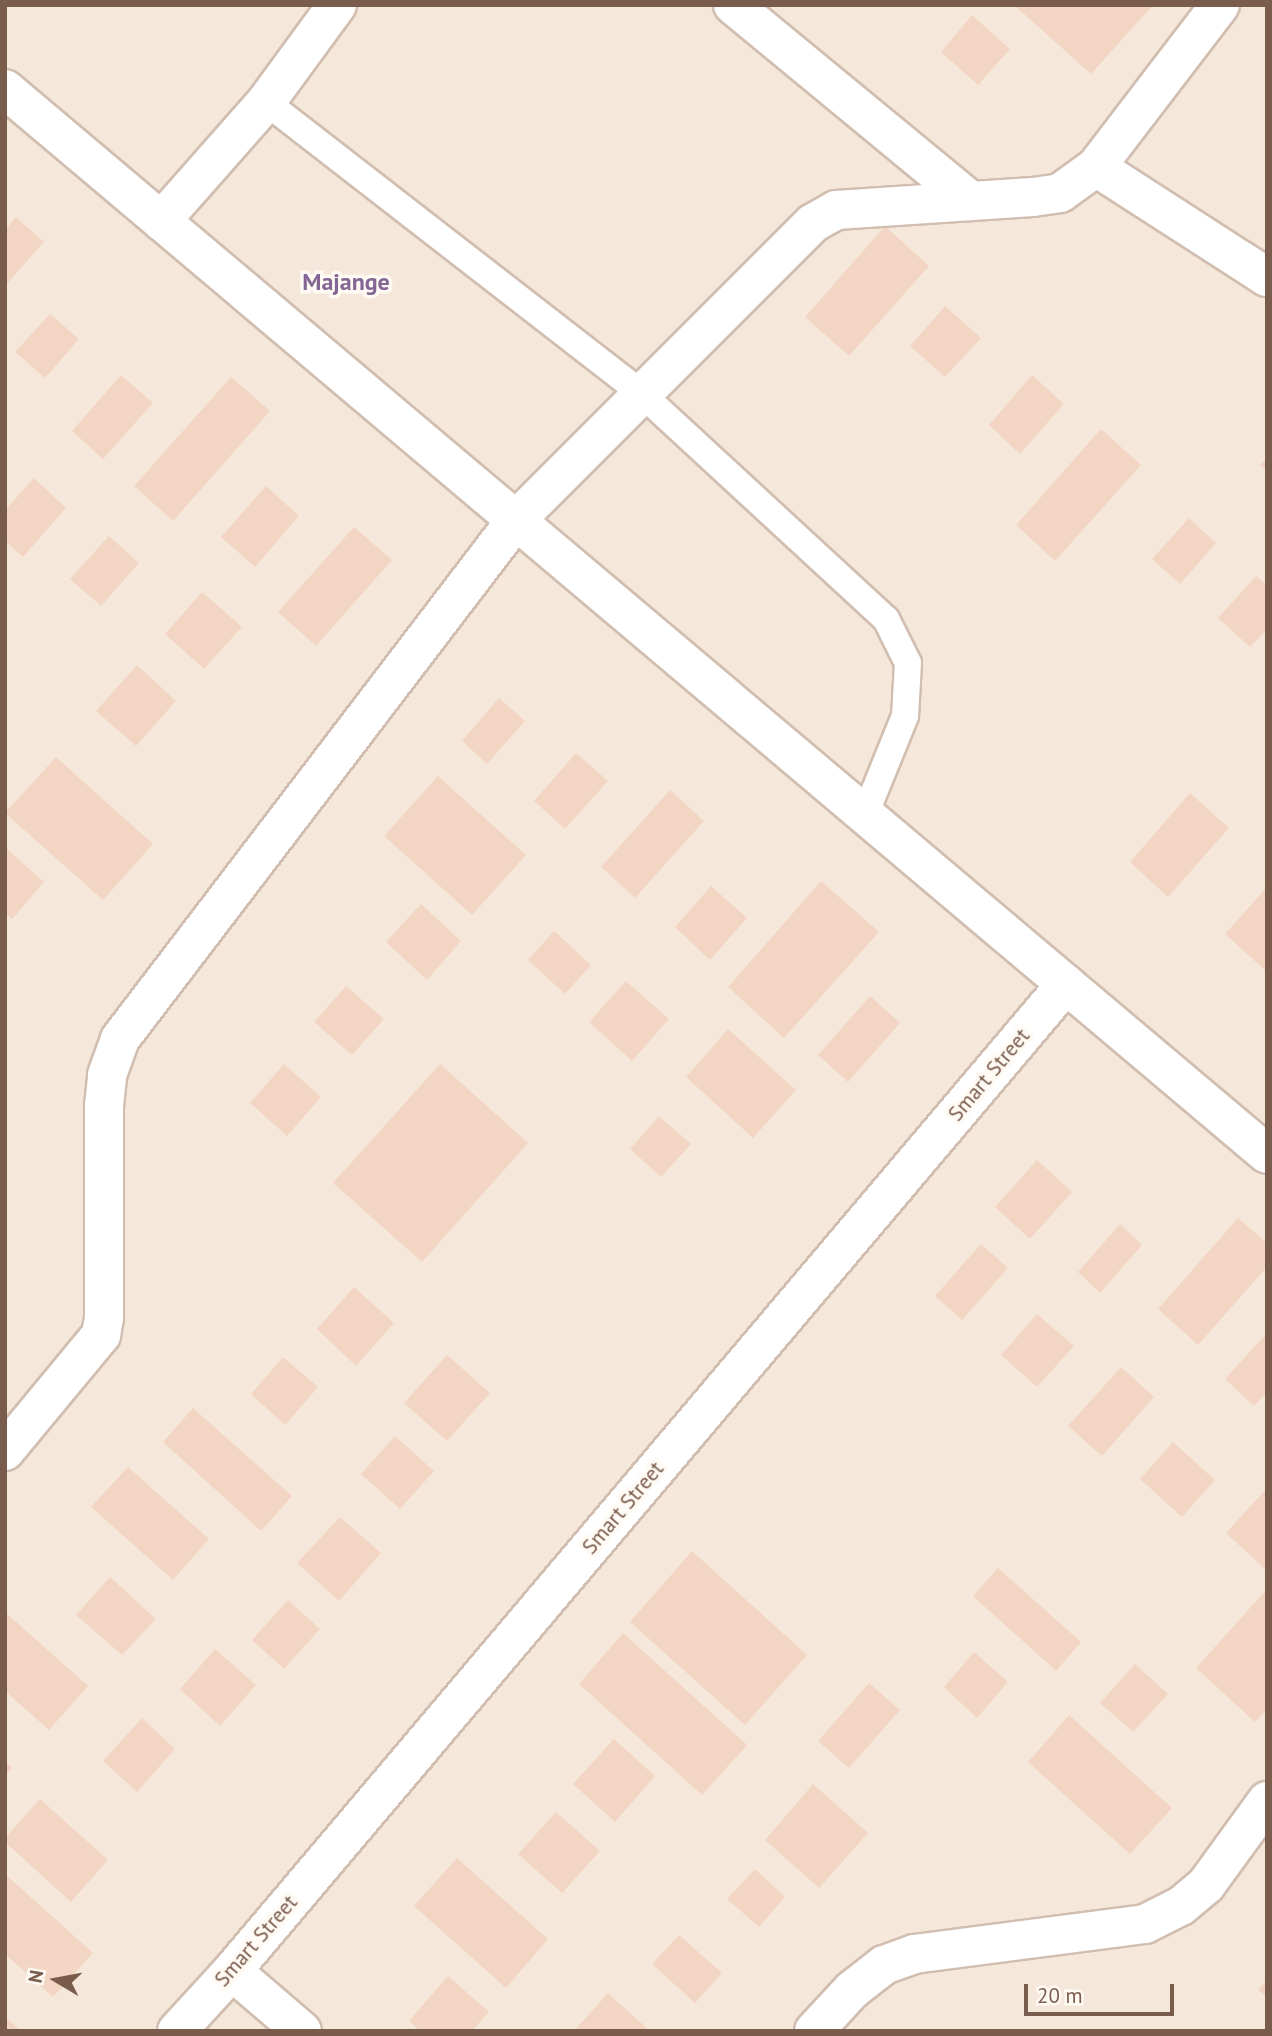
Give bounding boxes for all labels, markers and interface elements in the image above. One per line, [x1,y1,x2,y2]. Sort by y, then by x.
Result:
district label: Majange [302,268,390,296]
street label: Smart Street [943,1024,1035,1126]
street label: Smart Street [577,1457,669,1559]
street label: Smart Street [210,1890,302,1992]
north arrow [21,1945,91,2015]
text: N [22,1968,48,1985]
scale bar [1027,1969,1178,2013]
text: 20 m [1037,1982,1083,2009]

